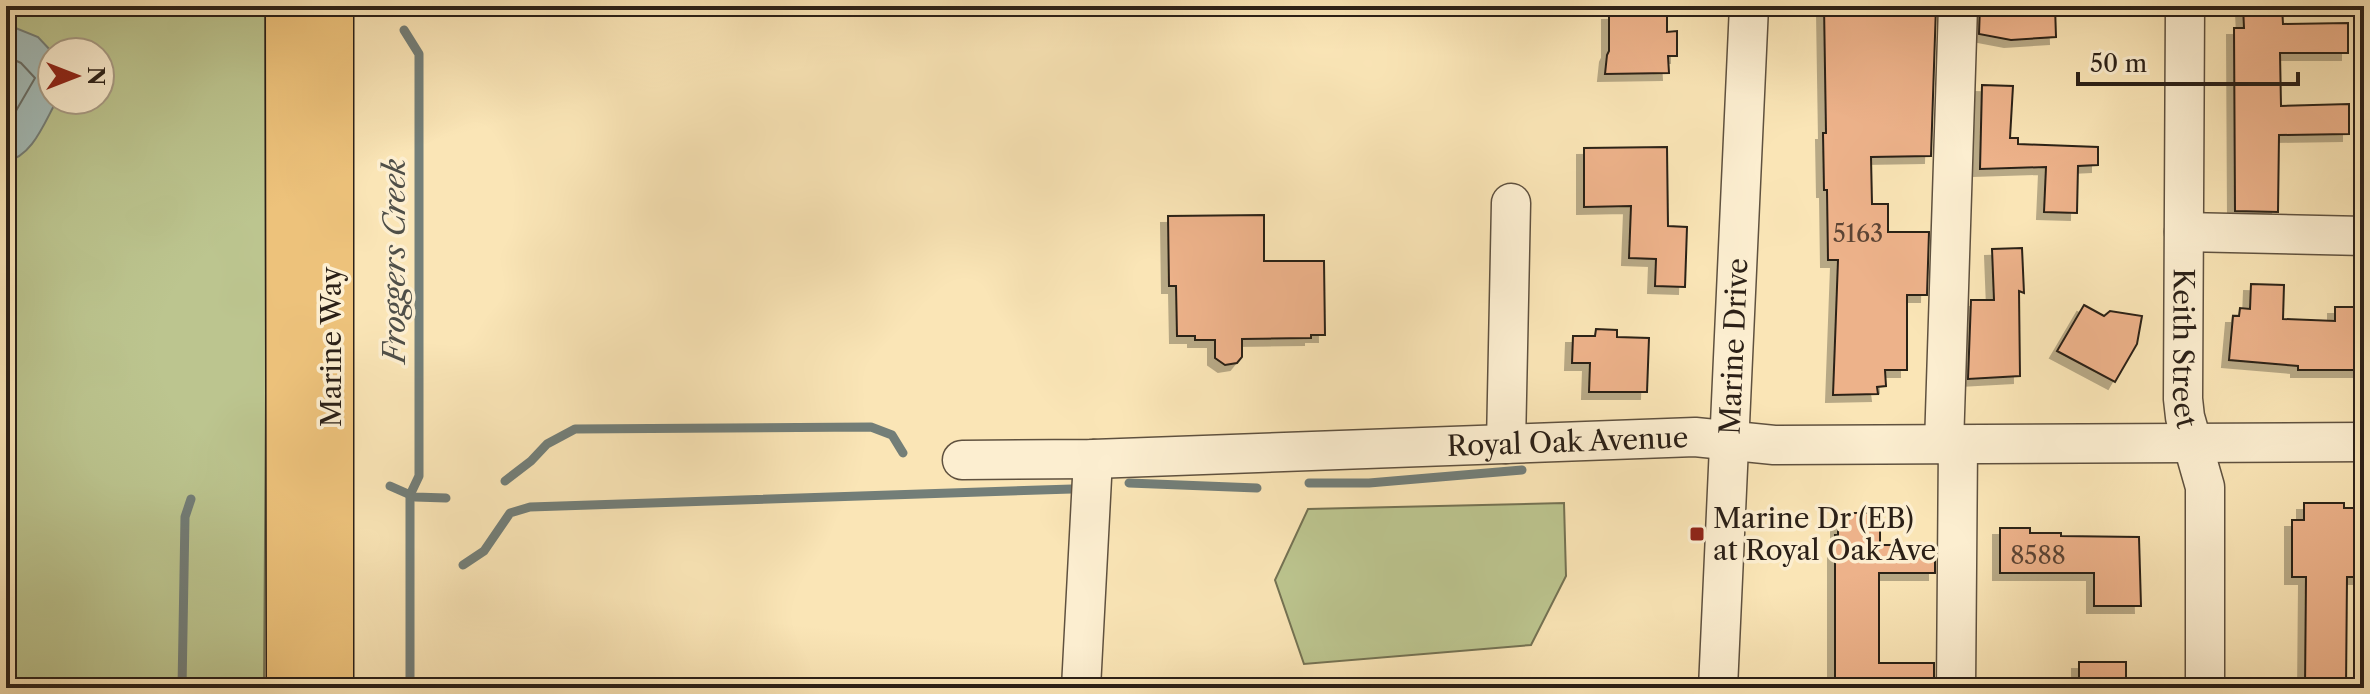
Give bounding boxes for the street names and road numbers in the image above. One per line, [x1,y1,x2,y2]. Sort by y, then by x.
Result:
street label: Marine Drive [1713,257,1755,435]
street label: Marine Way [314,266,348,427]
street label: Keith Street [2166,268,2204,432]
street label: Royal Oak Avenue [1446,420,1689,463]

